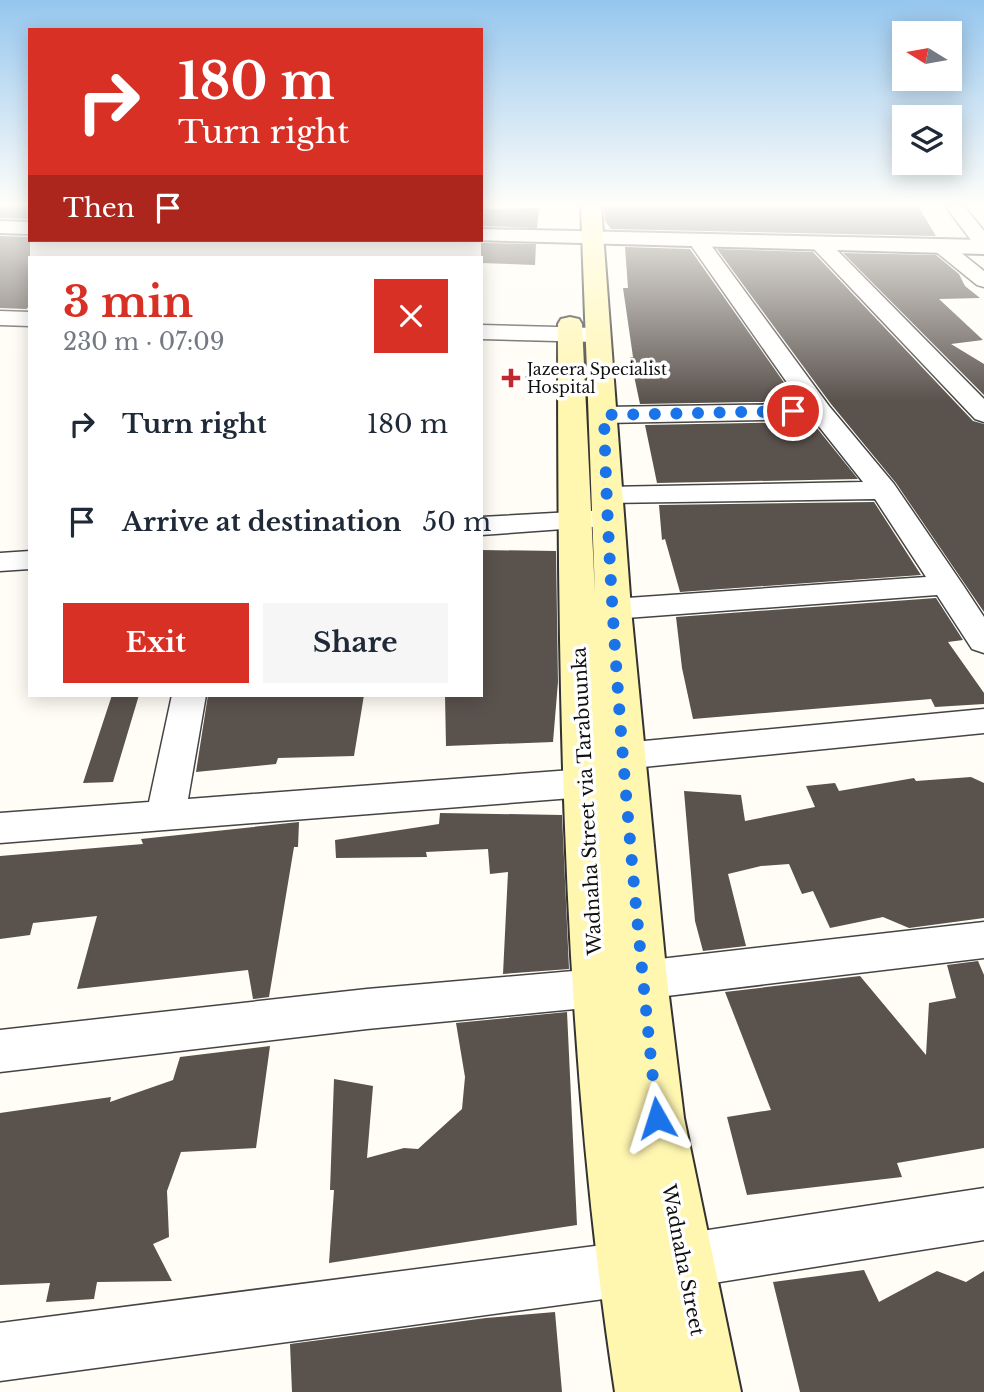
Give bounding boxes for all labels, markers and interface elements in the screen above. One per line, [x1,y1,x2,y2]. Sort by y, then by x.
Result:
north arrow [892,21,962,91]
map controls [892,21,962,175]
text: 180 m [178,51,335,112]
icon: right [63,56,154,147]
button: layers [892,105,962,175]
text: Turn right [178,112,349,152]
icon: arrive [149,189,187,227]
text: Then [63,192,135,224]
text: 3 min [63,276,193,328]
button: close [374,279,448,353]
text: 230 m · 07:09 [63,328,225,356]
place label: Jazeera Specialist Hospital [525,359,667,397]
marker: Jazeera Specialist Hospital [501,368,521,388]
pin [763,381,823,441]
icon: arrive [774,392,812,430]
icon: right [63,405,101,443]
text: Turn right [122,408,267,440]
text: 180 m [367,408,448,440]
icon: arrive [63,503,101,541]
text: Arrive at destination [122,506,402,538]
text: 50 m [423,506,491,538]
button: Exit [63,603,249,683]
button: Share [263,603,448,683]
street label: Wadnaha Street via Tarabuunka [567,646,607,957]
position arrow [620,1081,694,1155]
street label: Wadnaha Street [657,1181,709,1338]

